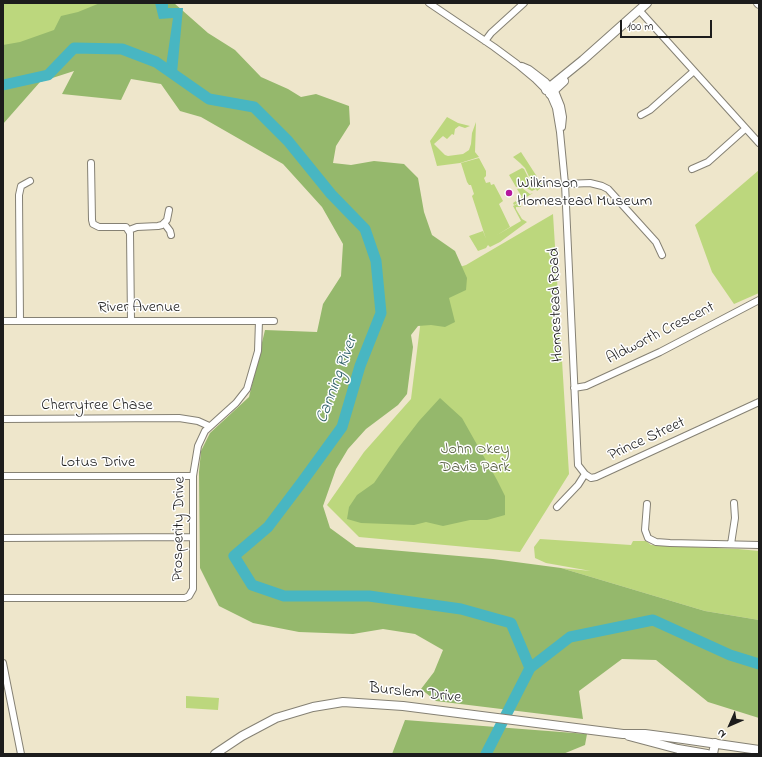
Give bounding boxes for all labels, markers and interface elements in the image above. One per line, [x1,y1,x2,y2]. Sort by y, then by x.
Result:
scale bar [622,12,714,38]
text: 100 m [627,18,654,36]
place label: Wilkinson Homestead Museum [517,174,652,212]
marker: Wilkinson Homestead Museum [504,188,514,198]
street label: Homestead Road [545,248,569,362]
street label: River Avenue [98,298,180,318]
street label: Aldworth Crescent [604,298,718,370]
water label: Canning River [313,334,363,426]
street label: Cherrytree Chase [41,396,153,416]
street label: Prince Street [606,414,688,466]
park label: John Okey Davis Park [440,440,510,478]
street label: Lotus Drive [61,453,135,473]
street label: Prosperity Drive [169,476,191,582]
street label: Burslem Drive [368,680,462,708]
north arrow [710,705,750,745]
text: N [713,725,730,742]

